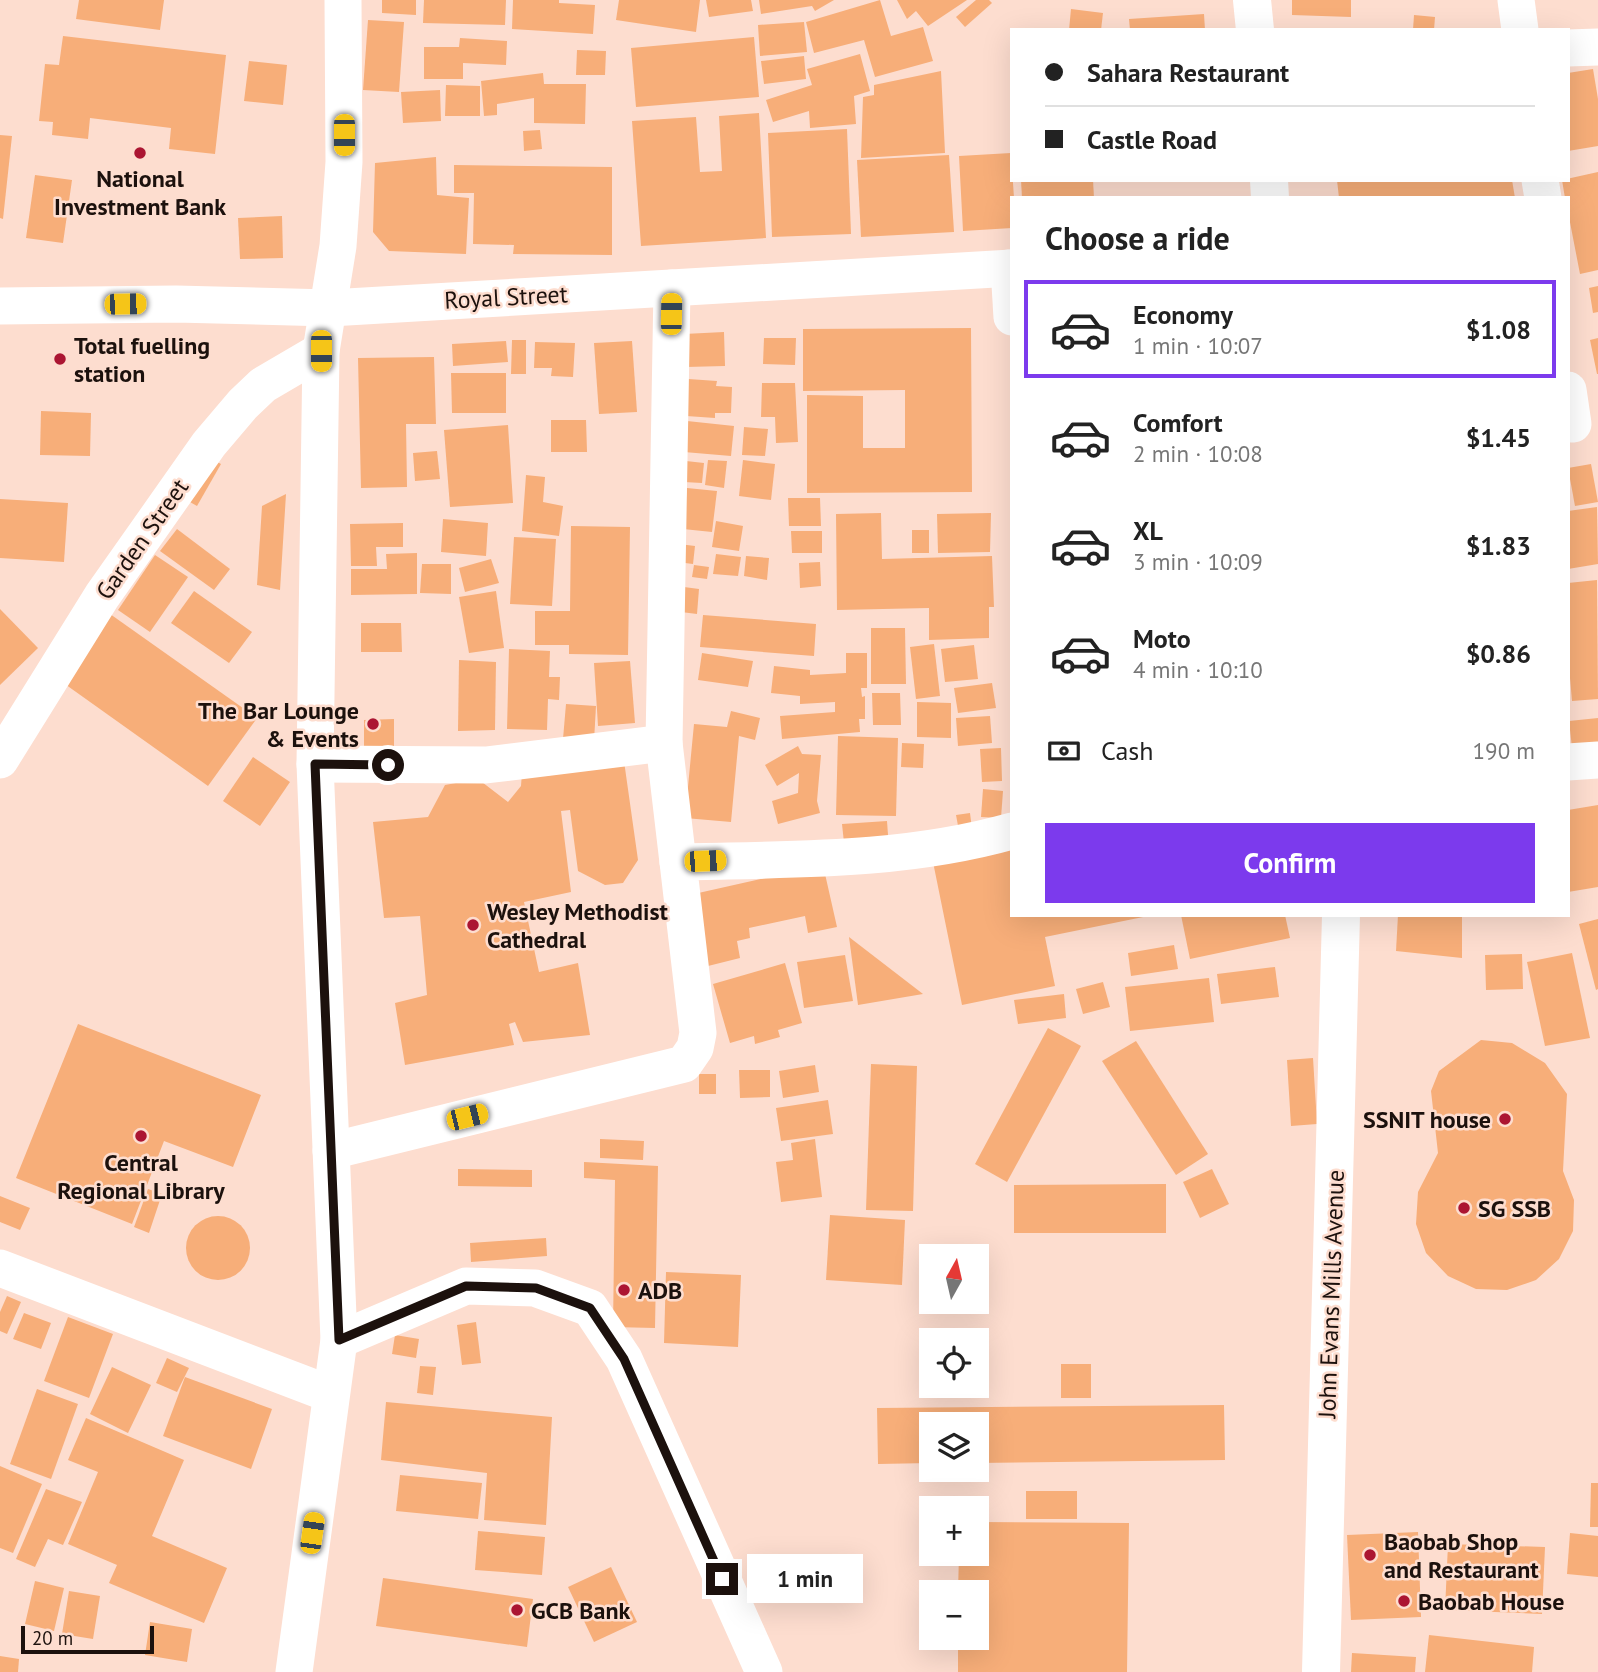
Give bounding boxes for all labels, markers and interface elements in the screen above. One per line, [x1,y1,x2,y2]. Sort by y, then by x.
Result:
text: Sahara Restaurant [1087,56,1289,89]
car [334,114,355,156]
text: Castle Road [1087,123,1217,156]
marker: National Investment Bank [132,145,148,161]
place label: National Investment Bank [54,163,226,222]
text: Choose a ride [1045,217,1230,259]
street label: Royal Street [444,278,568,316]
car [104,293,147,315]
car [661,293,682,335]
icon: car [1049,298,1112,361]
text: Economy [1133,298,1233,331]
text: $1.08 [1466,313,1531,346]
place label: Total fuelling station [74,330,210,389]
car [311,330,332,372]
text: 1 min · 10:07 [1133,331,1263,360]
marker: Total fuelling station [52,351,68,367]
icon: car [1049,406,1112,469]
text: Comfort [1133,406,1223,439]
text: $1.45 [1466,421,1531,454]
text: 2 min · 10:08 [1133,439,1263,468]
street label: Garden Street [89,472,195,606]
icon: car [1049,514,1112,577]
text: XL [1133,514,1163,547]
text: $1.83 [1466,529,1531,562]
text: 3 min · 10:09 [1133,547,1263,576]
icon: car [1049,622,1112,685]
text: Moto [1133,622,1191,655]
text: $0.86 [1466,637,1531,670]
text: 4 min · 10:10 [1133,655,1263,684]
place label: The Bar Lounge & Events [198,695,359,754]
marker: The Bar Lounge & Events [365,716,381,732]
icon: cash [1045,732,1083,770]
text: Cash [1101,734,1153,767]
text: 190 m [1473,736,1535,765]
route start [372,749,404,781]
button: Confirm [1045,823,1535,903]
car [684,850,727,872]
place label: Wesley Methodist Cathedral [487,896,669,955]
marker: Wesley Methodist Cathedral [465,917,481,933]
car [445,1102,490,1132]
place label: SSNIT house [1363,1104,1491,1135]
marker: SSNIT house [1497,1111,1513,1127]
marker: Central Regional Library [133,1128,149,1144]
place label: Central Regional Library [57,1147,225,1206]
street label: John Evans Mills Avenue [1311,1169,1351,1420]
place label: SG SSB [1478,1193,1551,1224]
marker: SG SSB [1456,1200,1472,1216]
north arrow [919,1244,989,1314]
map controls [919,1244,989,1650]
place label: ADB [638,1275,682,1306]
marker: ADB [616,1282,632,1298]
button: locate [919,1328,989,1398]
button: layers [919,1412,989,1482]
button: + [919,1496,989,1566]
car [299,1511,326,1555]
place label: Baobab Shop and Restaurant [1384,1526,1539,1585]
marker: Baobab Shop and Restaurant [1362,1547,1378,1563]
callout: 1 min [746,1554,862,1604]
route end [706,1563,738,1595]
text: 1 min [777,1564,833,1593]
button: − [919,1580,989,1650]
place label: Baobab House [1418,1586,1564,1617]
marker: Baobab House [1396,1593,1412,1609]
place label: GCB Bank [531,1595,630,1626]
marker: GCB Bank [509,1602,525,1618]
scale bar [21,1623,154,1655]
text: 20 m [32,1626,73,1650]

